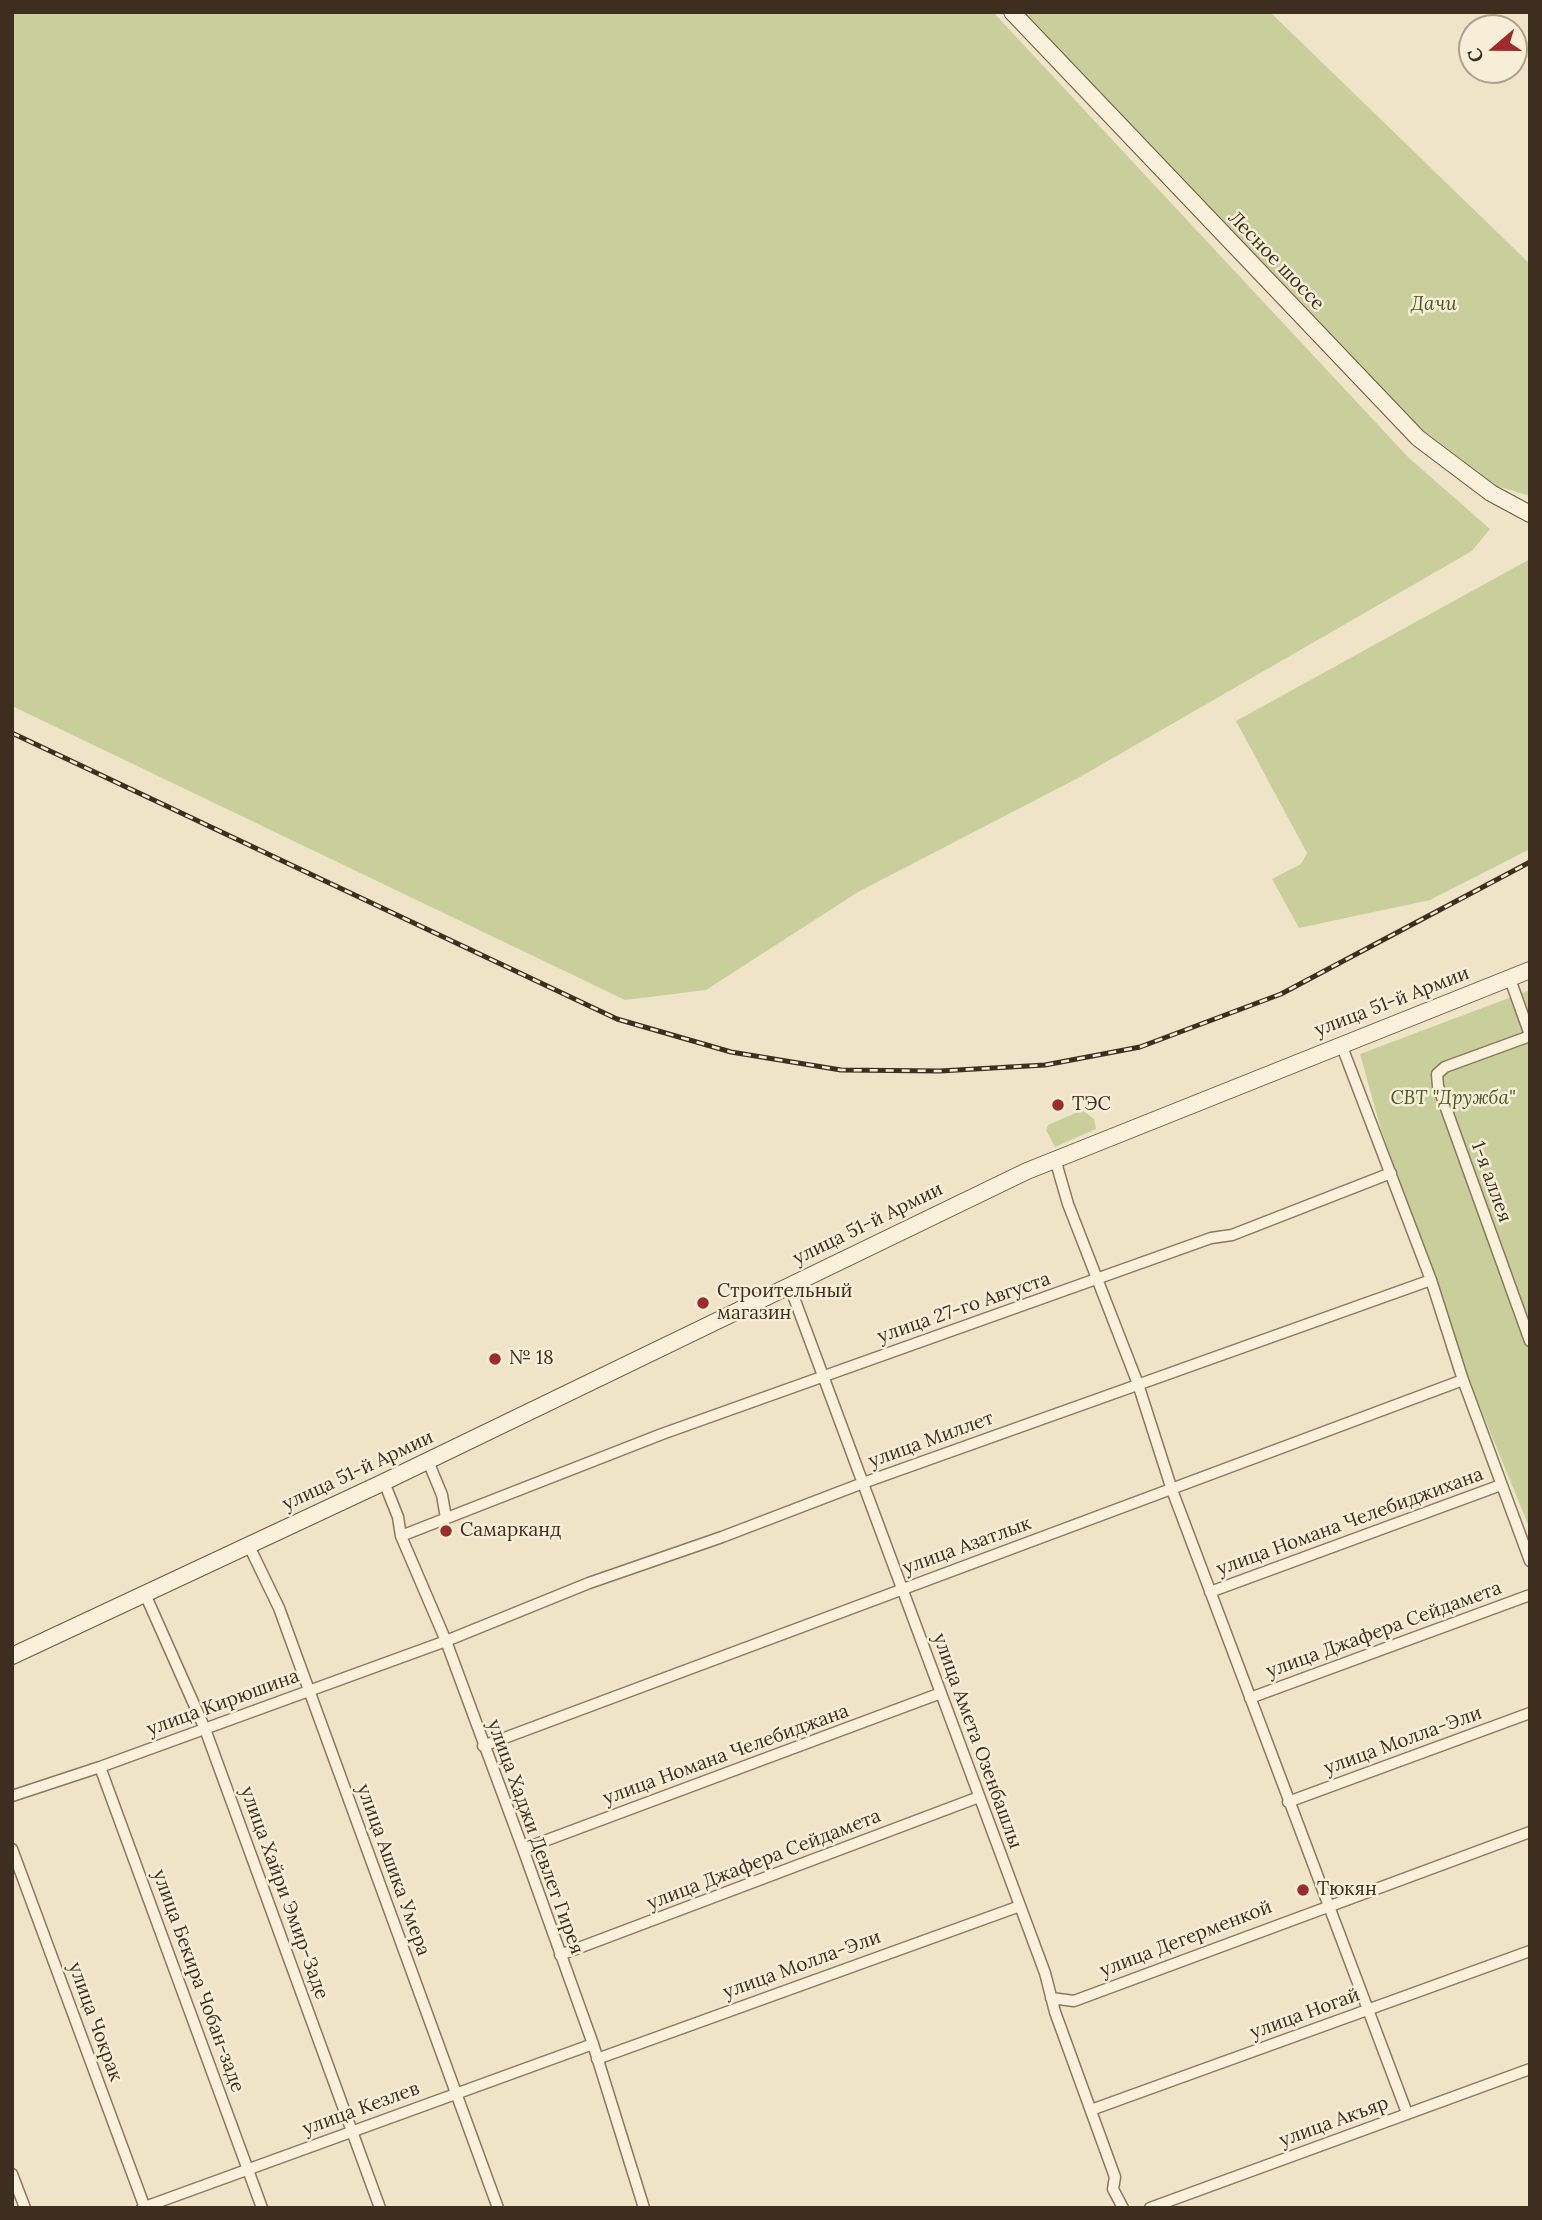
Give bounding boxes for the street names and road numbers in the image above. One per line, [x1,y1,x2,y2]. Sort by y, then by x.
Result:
street label: Лесное шоссе [1223,207,1329,315]
street label: улица 51-й Армии [1311,962,1473,1042]
street label: 1-я аллея [1466,1139,1516,1225]
street label: улица 51-й Армии [789,1178,947,1270]
street label: улица 27-го Августа [875,1268,1053,1348]
street label: улица Миллет [865,1407,997,1473]
street label: улица 51-й Армии [279,1426,437,1516]
street label: улица Номана Челебиджихана [1214,1463,1486,1581]
street label: улица Азатлык [900,1512,1034,1580]
street label: улица Джафера Сейдамета [1263,1577,1505,1683]
street label: улица Амета Озенбашлы [927,1630,1027,1852]
street label: улица Кирюшина [144,1665,302,1741]
street label: улица Номана Челебиджана [600,1700,852,1810]
street label: улица Молла-Эли [1321,1702,1485,1780]
street label: улица Хаджи Девлет Гирея [482,1716,588,1958]
street label: улица Ашика Умера [351,1781,435,1959]
street label: улица Хайри Эмир-Заде [235,1784,333,2002]
street label: улица Джафера Сейдамета [644,1805,884,1915]
street label: улица Бекира Чобан-заде [147,1867,249,2095]
street label: улица Дегерменкой [1097,1896,1275,1982]
street label: улица Молла-Эли [720,1926,884,2004]
street label: улица Чокрак [63,1959,127,2085]
street label: улица Ногай [1247,1984,1363,2044]
street label: улица Кезлев [299,2077,423,2141]
street label: улица Акъяр [1276,2092,1392,2152]

